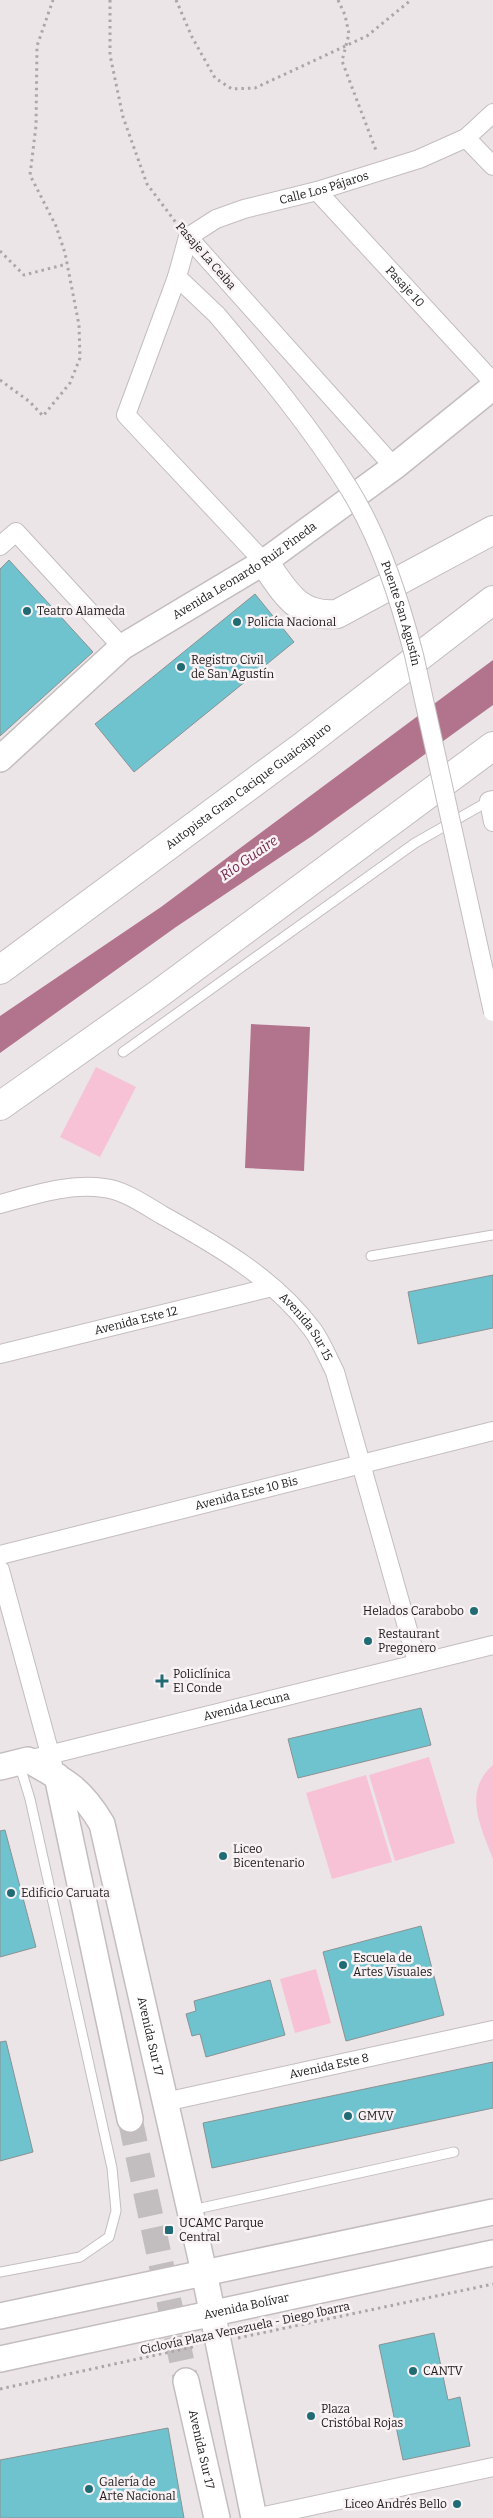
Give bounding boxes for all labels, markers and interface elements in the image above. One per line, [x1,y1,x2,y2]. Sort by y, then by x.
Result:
street label: Calle Los Pájaros [278,168,371,207]
street label: Pasaje La Ceiba [173,220,239,293]
street label: Pasaje 10 [383,263,427,310]
street label: Avenida Leonardo Ruiz Pineda [170,519,320,622]
street label: Puente San Agustín [378,559,423,668]
place label: Teatro Alameda [37,604,125,618]
marker: Teatro Alameda [21,605,33,617]
place label: Policía Nacional [247,615,337,629]
marker: Policía Nacional [231,616,243,628]
place label: Registro Civil de San Agustín [191,653,275,681]
marker: Registro Civil de San Agustín [175,661,187,673]
street label: Autopista Gran Cacique Guaicaipuro [163,720,334,852]
water label: Río Guaire [217,832,281,884]
street label: Avenida Sur 15 [276,1290,336,1363]
street label: Avenida Este 12 [93,1304,179,1338]
street label: Avenida Este 10 Bis [193,1473,300,1513]
place label: Helados Carabobo [363,1604,464,1618]
marker: Helados Carabobo [468,1605,480,1617]
place label: Restaurant Pregonero [378,1627,440,1655]
marker: Restaurant Pregonero [362,1635,374,1647]
place label: Policlínica El Conde [173,1667,231,1695]
marker: Policlínica El Conde [155,1674,169,1688]
street label: Avenida Lecuna [202,1688,291,1723]
place label: Liceo Bicentenario [233,1842,305,1870]
marker: Liceo Bicentenario [217,1850,229,1862]
place label: Edificio Caruata [21,1886,110,1900]
marker: Edificio Caruata [5,1887,17,1899]
place label: Escuela de Artes Visuales [353,1951,433,1979]
marker: Escuela de Artes Visuales [337,1959,349,1971]
street label: Avenida Sur 17 [135,1995,166,2077]
street label: Avenida Este 8 [288,2050,370,2082]
place label: GMVV [358,2109,395,2123]
marker: GMVV [342,2110,354,2122]
place label: UCAMC Parque Central [179,2216,264,2244]
marker: UCAMC Parque Central [163,2224,175,2236]
street label: Avenida Bolívar [202,2290,291,2322]
street label: Ciclovía Plaza Venezuela - Diego Ibarra [139,2299,352,2357]
place label: CANTV [423,2364,464,2378]
marker: CANTV [407,2365,419,2377]
place label: Plaza Cristóbal Rojas [321,2402,404,2430]
street label: Avenida Sur 17 [186,2408,217,2490]
marker: Plaza Cristóbal Rojas [305,2410,317,2422]
place label: Galería de Arte Nacional [99,2475,176,2503]
marker: Galería de Arte Nacional [83,2483,95,2495]
place label: Liceo Andrés Bello [344,2497,447,2511]
marker: Liceo Andrés Bello [451,2498,463,2510]

